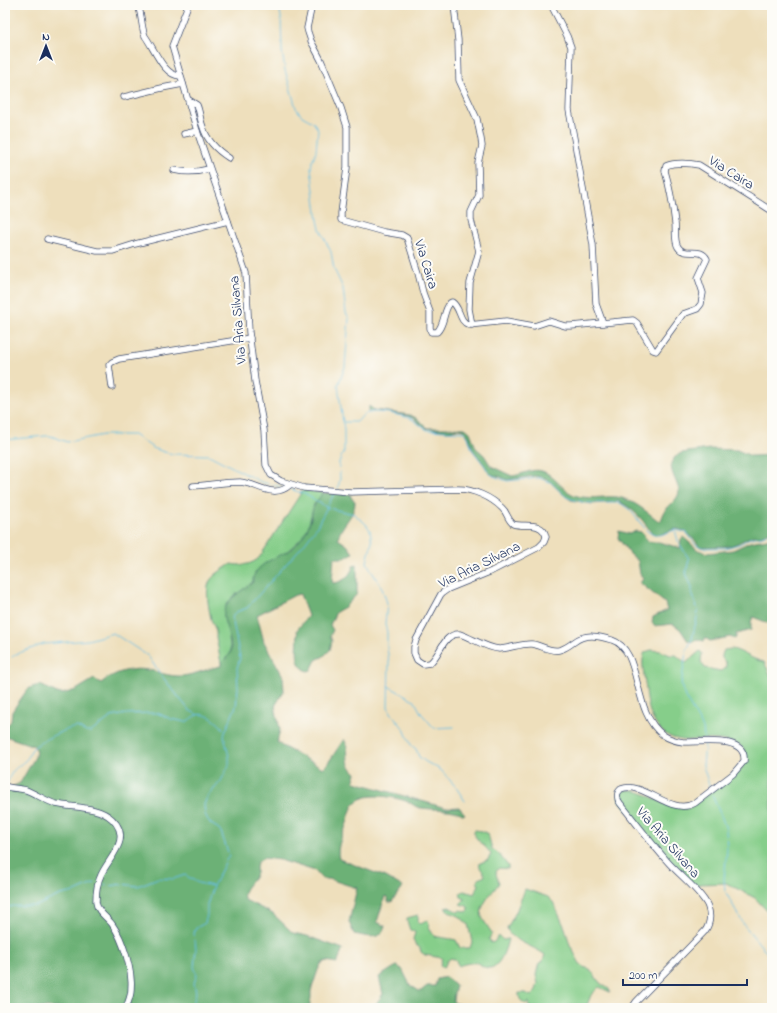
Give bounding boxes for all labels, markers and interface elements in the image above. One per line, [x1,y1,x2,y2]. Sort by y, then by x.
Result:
north arrow [26,26,66,66]
text: N [42,29,50,45]
street label: Via Caira [703,150,758,196]
street label: Via Caira [408,236,443,292]
street label: Via Aria Silvana [224,275,253,366]
street label: Via Aria Silvana [434,536,524,595]
street label: Via Aria Silvana [630,802,705,883]
scale bar [623,961,747,987]
text: 200 m [629,967,658,985]

